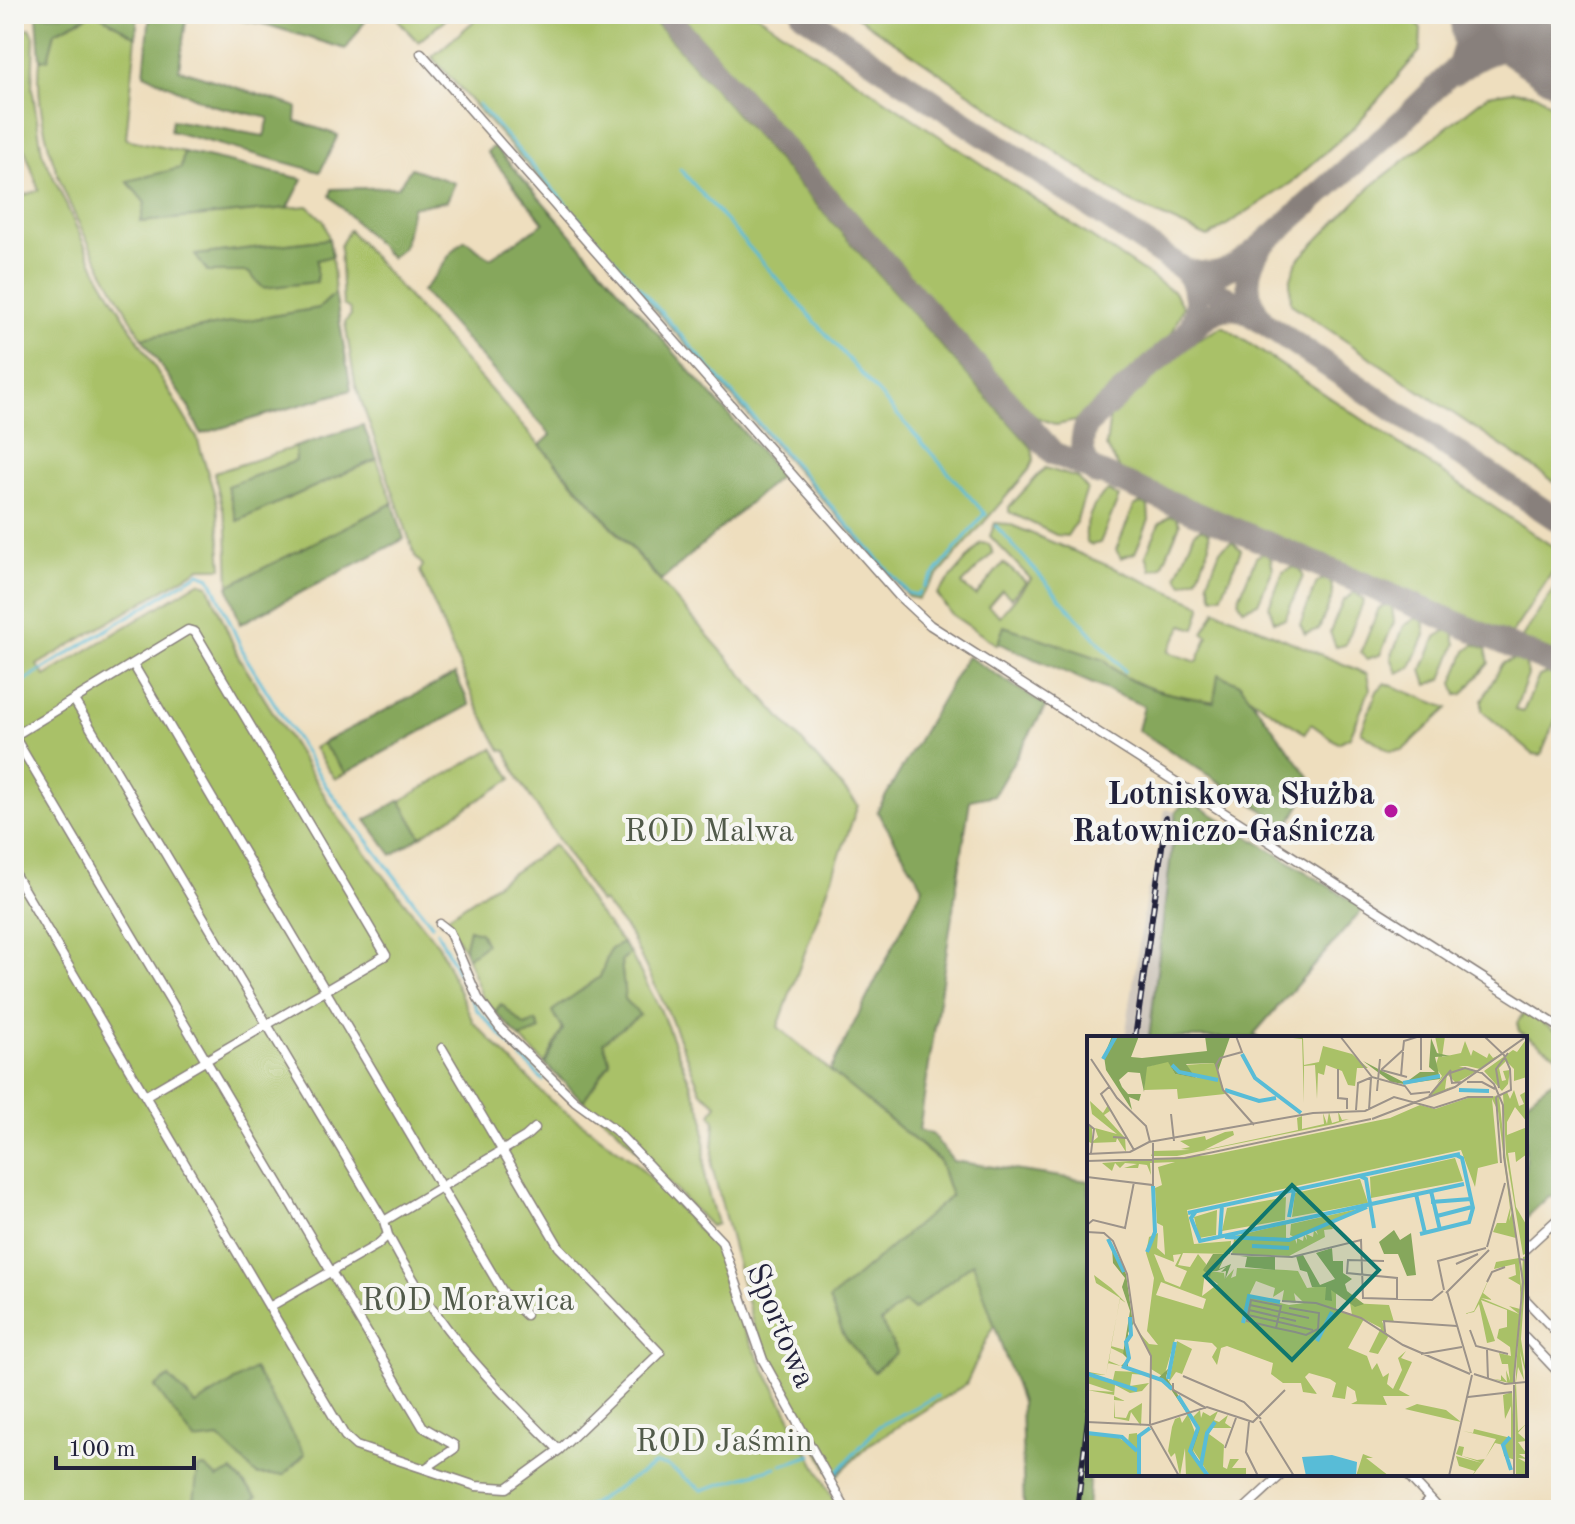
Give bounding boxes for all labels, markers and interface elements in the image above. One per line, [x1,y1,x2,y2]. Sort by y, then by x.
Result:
place label: Lotniskowa Służba Ratowniczo-Gaśnicza [1072,780,1375,849]
marker: Lotniskowa Służba Ratowniczo-Gaśnicza [1382,802,1400,820]
park label: ROD Malwa [624,817,794,849]
inset map [1087,1036,1527,1476]
street label: Sportowa [739,1259,820,1393]
park label: ROD Morawica [361,1286,575,1318]
scale bar [56,1420,194,1470]
park label: ROD Jaśmin [635,1427,813,1459]
text: 100 m [68,1438,136,1462]

